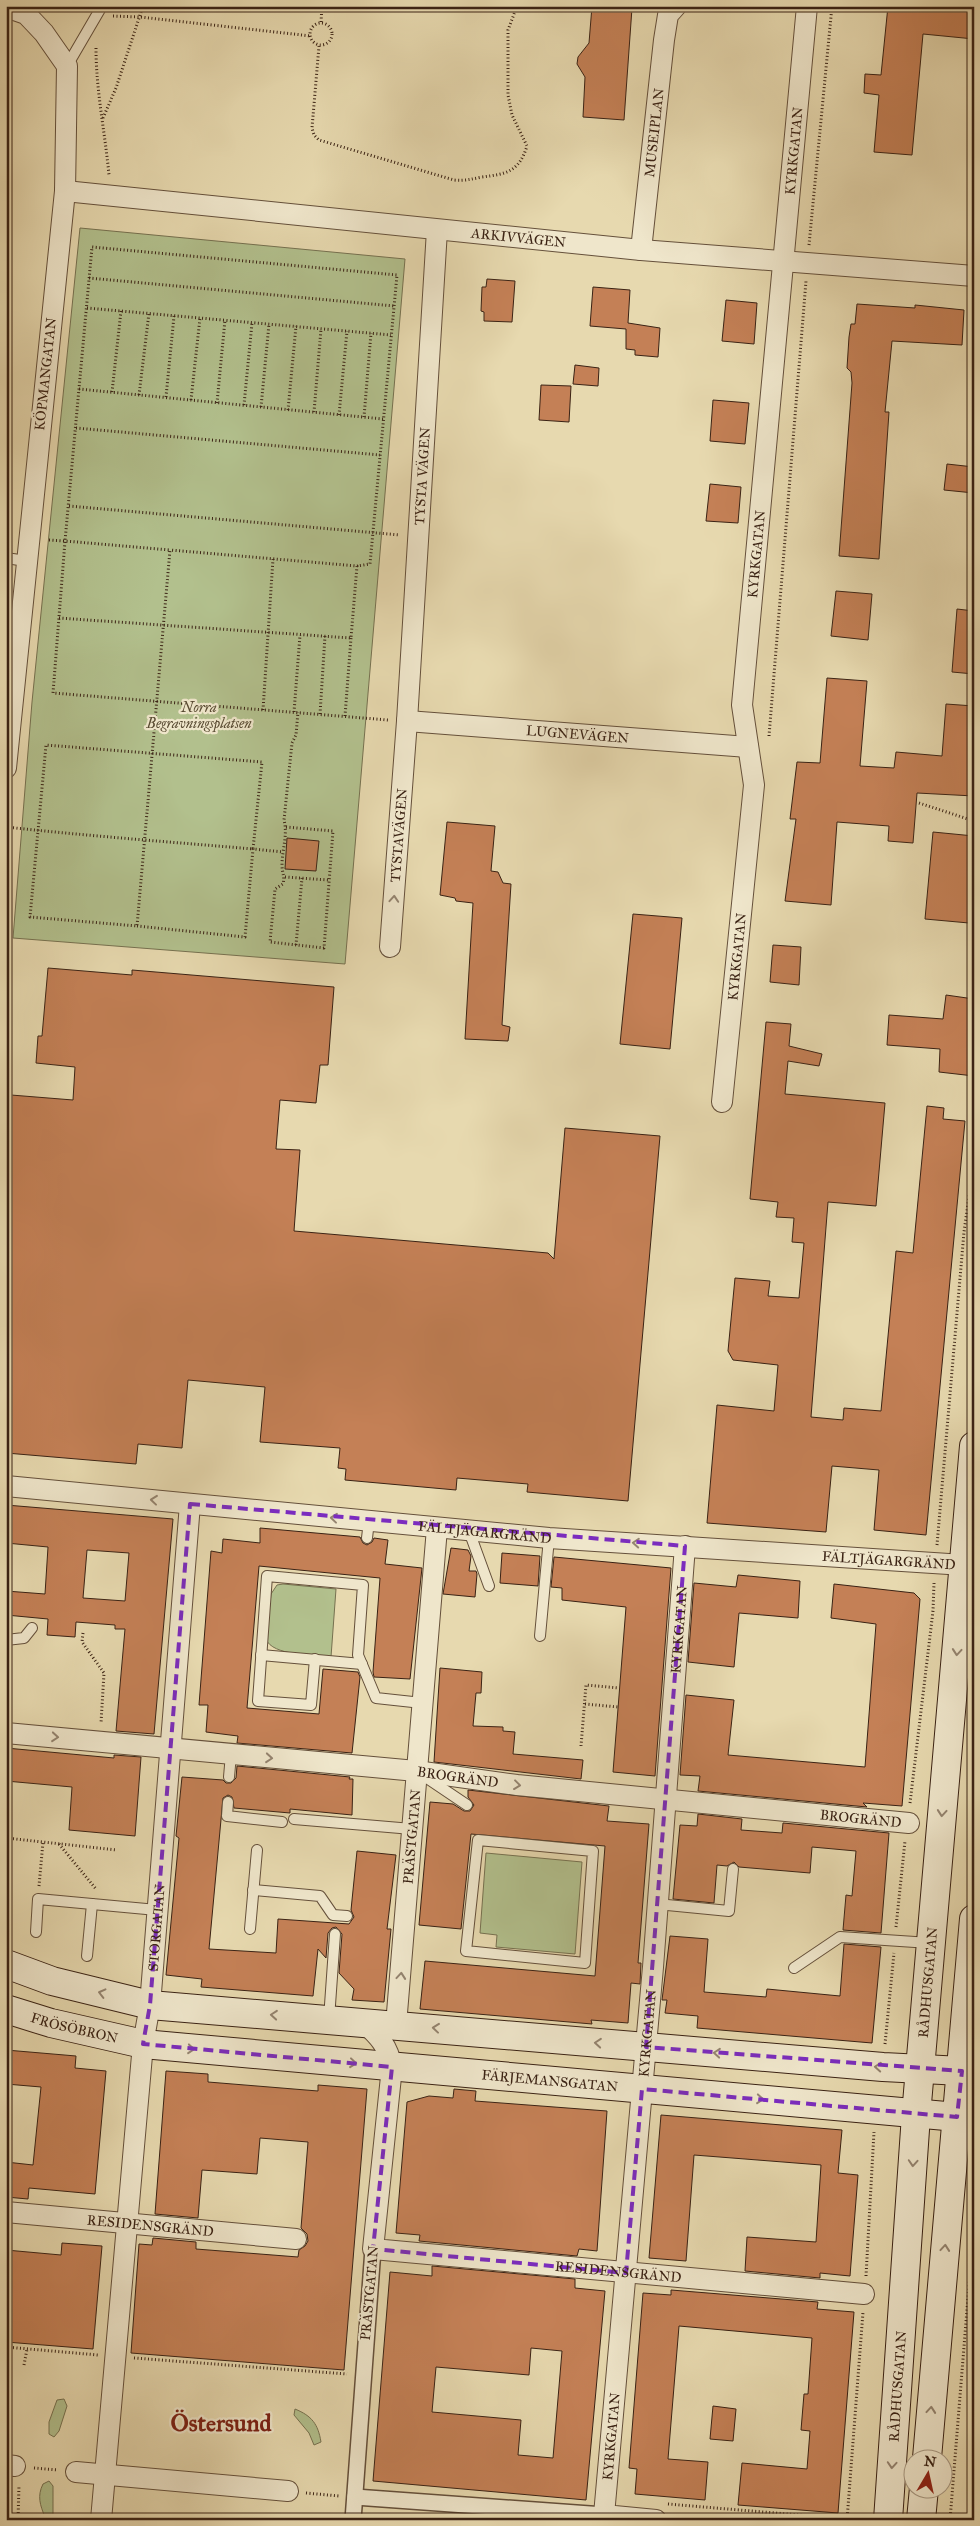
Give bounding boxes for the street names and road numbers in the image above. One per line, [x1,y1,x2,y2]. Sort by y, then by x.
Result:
street label: MUSEIPLAN [641,87,668,178]
street label: KYRKGATAN [781,106,807,196]
street label: ARKIVVÄGEN [469,225,567,251]
street label: KÖPMANGATAN [29,316,60,431]
street label: TYSTA VÄGEN [411,426,434,526]
street label: KYRKGATAN [744,509,769,599]
street label: LUGNEVÄGEN [525,722,630,747]
street label: TYSTAVÄGEN [387,788,411,883]
street label: KYRKGATAN [724,912,750,1001]
street label: FÄLTJÄGARGRÄND [417,1517,552,1547]
street label: FÄLTJÄGARGRÄND [821,1547,956,1573]
street label: KYRKGATAN [667,1585,691,1674]
street label: BROGRÄND [416,1763,499,1791]
street label: PRÄSTGATAN [400,1789,424,1885]
street label: BROGRÄND [819,1806,902,1831]
street label: STORGATAN [145,1883,169,1972]
street label: RÅDHUSGATAN [914,1926,941,2039]
street label: KYRKGATAN [635,1988,660,2078]
street label: FRÖSÖBRON [29,2009,120,2047]
street label: FÄRJEMANSGATAN [481,2066,619,2096]
street label: RESIDENSGRÄND [86,2212,214,2240]
street label: PRÄSTGATAN [356,2245,382,2341]
street label: RESIDENSGRÄND [554,2258,682,2286]
street label: RÅDHUSGATAN [885,2330,910,2442]
street label: KYRKGATAN [599,2392,624,2481]

